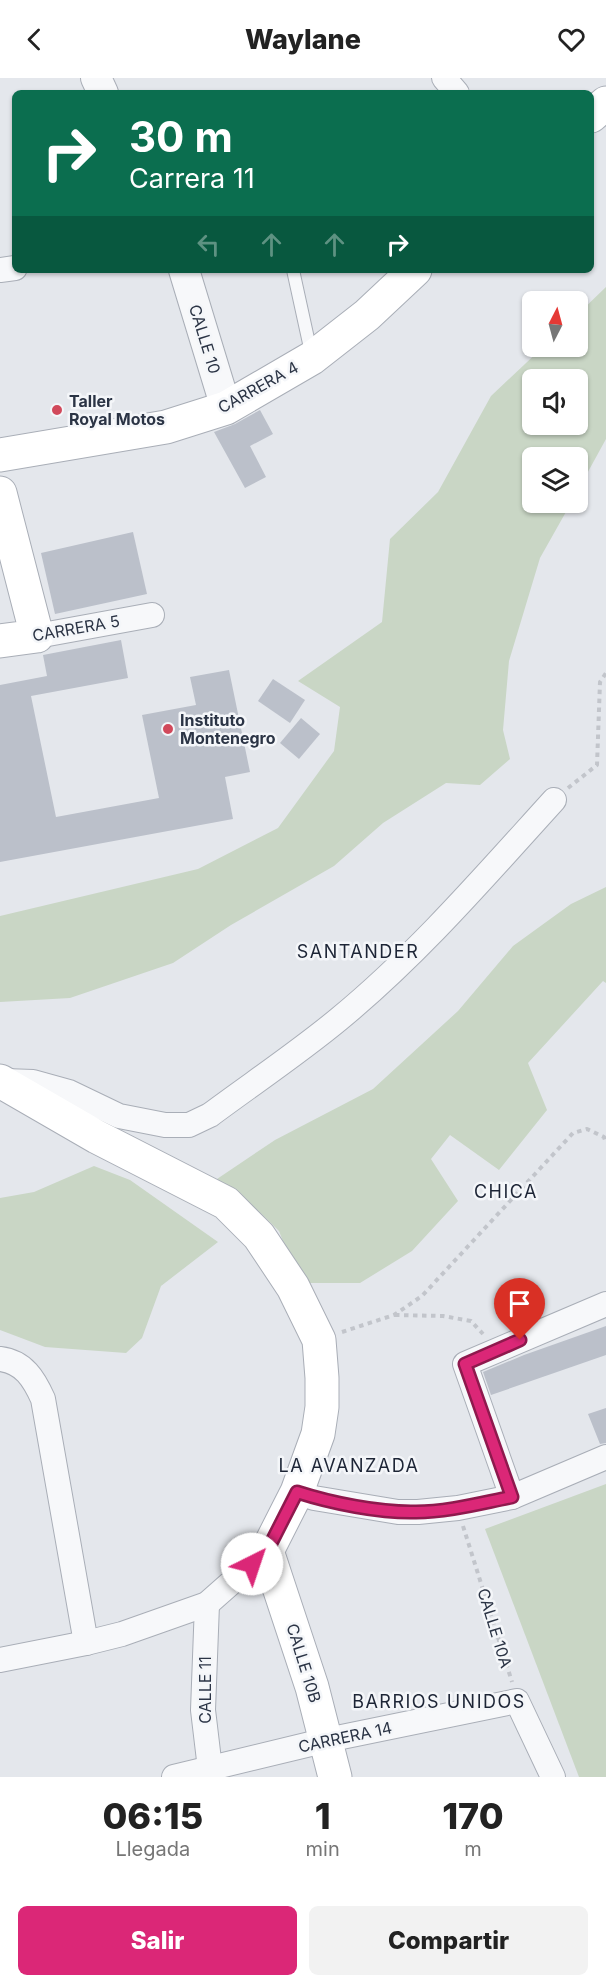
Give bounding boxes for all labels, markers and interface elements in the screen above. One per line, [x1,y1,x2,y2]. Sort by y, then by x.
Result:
icon: back [18,23,51,56]
text: Waylane [245,23,361,56]
icon: heart [555,23,588,56]
text: 30 m [129,111,233,162]
icon: right [30,114,108,192]
text: Carrera 11 [129,162,255,195]
icon: left [192,228,225,261]
icon: ahead [255,228,288,261]
icon: ahead [318,228,351,261]
icon: right [381,228,414,261]
north arrow [522,291,588,357]
map controls [522,291,588,513]
street label: CALLE 10 [185,302,225,376]
street label: CARRERA 4 [214,357,302,417]
button: sound [522,369,588,435]
place label: Taller Royal Motos [69,391,165,429]
marker: Taller Royal Motos [50,403,64,417]
button: layers [522,447,588,513]
street label: CARRERA 5 [31,610,121,646]
place label: Instituto Montenegro [180,710,276,748]
marker: Instituto Montenegro [161,722,175,736]
district label: SANTANDER [297,941,419,962]
district label: CHICA [474,1181,538,1202]
pin [494,1278,545,1340]
icon: arrive [503,1287,536,1320]
district label: LA AVANZADA [278,1455,420,1476]
position arrow [220,1532,284,1596]
street label: CALLE 10A [473,1586,517,1670]
street label: CALLE 10B [282,1621,326,1705]
street label: CALLE 11 [195,1656,215,1724]
district label: BARRIOS UNIDOS [352,1691,526,1712]
street label: CARRERA 14 [296,1717,394,1757]
text: 06:15 [102,1794,203,1838]
text: 1 [315,1794,331,1838]
text: 170 [442,1794,504,1838]
text: Llegada [115,1837,190,1861]
text: min [306,1837,340,1861]
text: m [464,1837,482,1861]
button: Salir [18,1906,297,1975]
button: Compartir [309,1906,588,1975]

